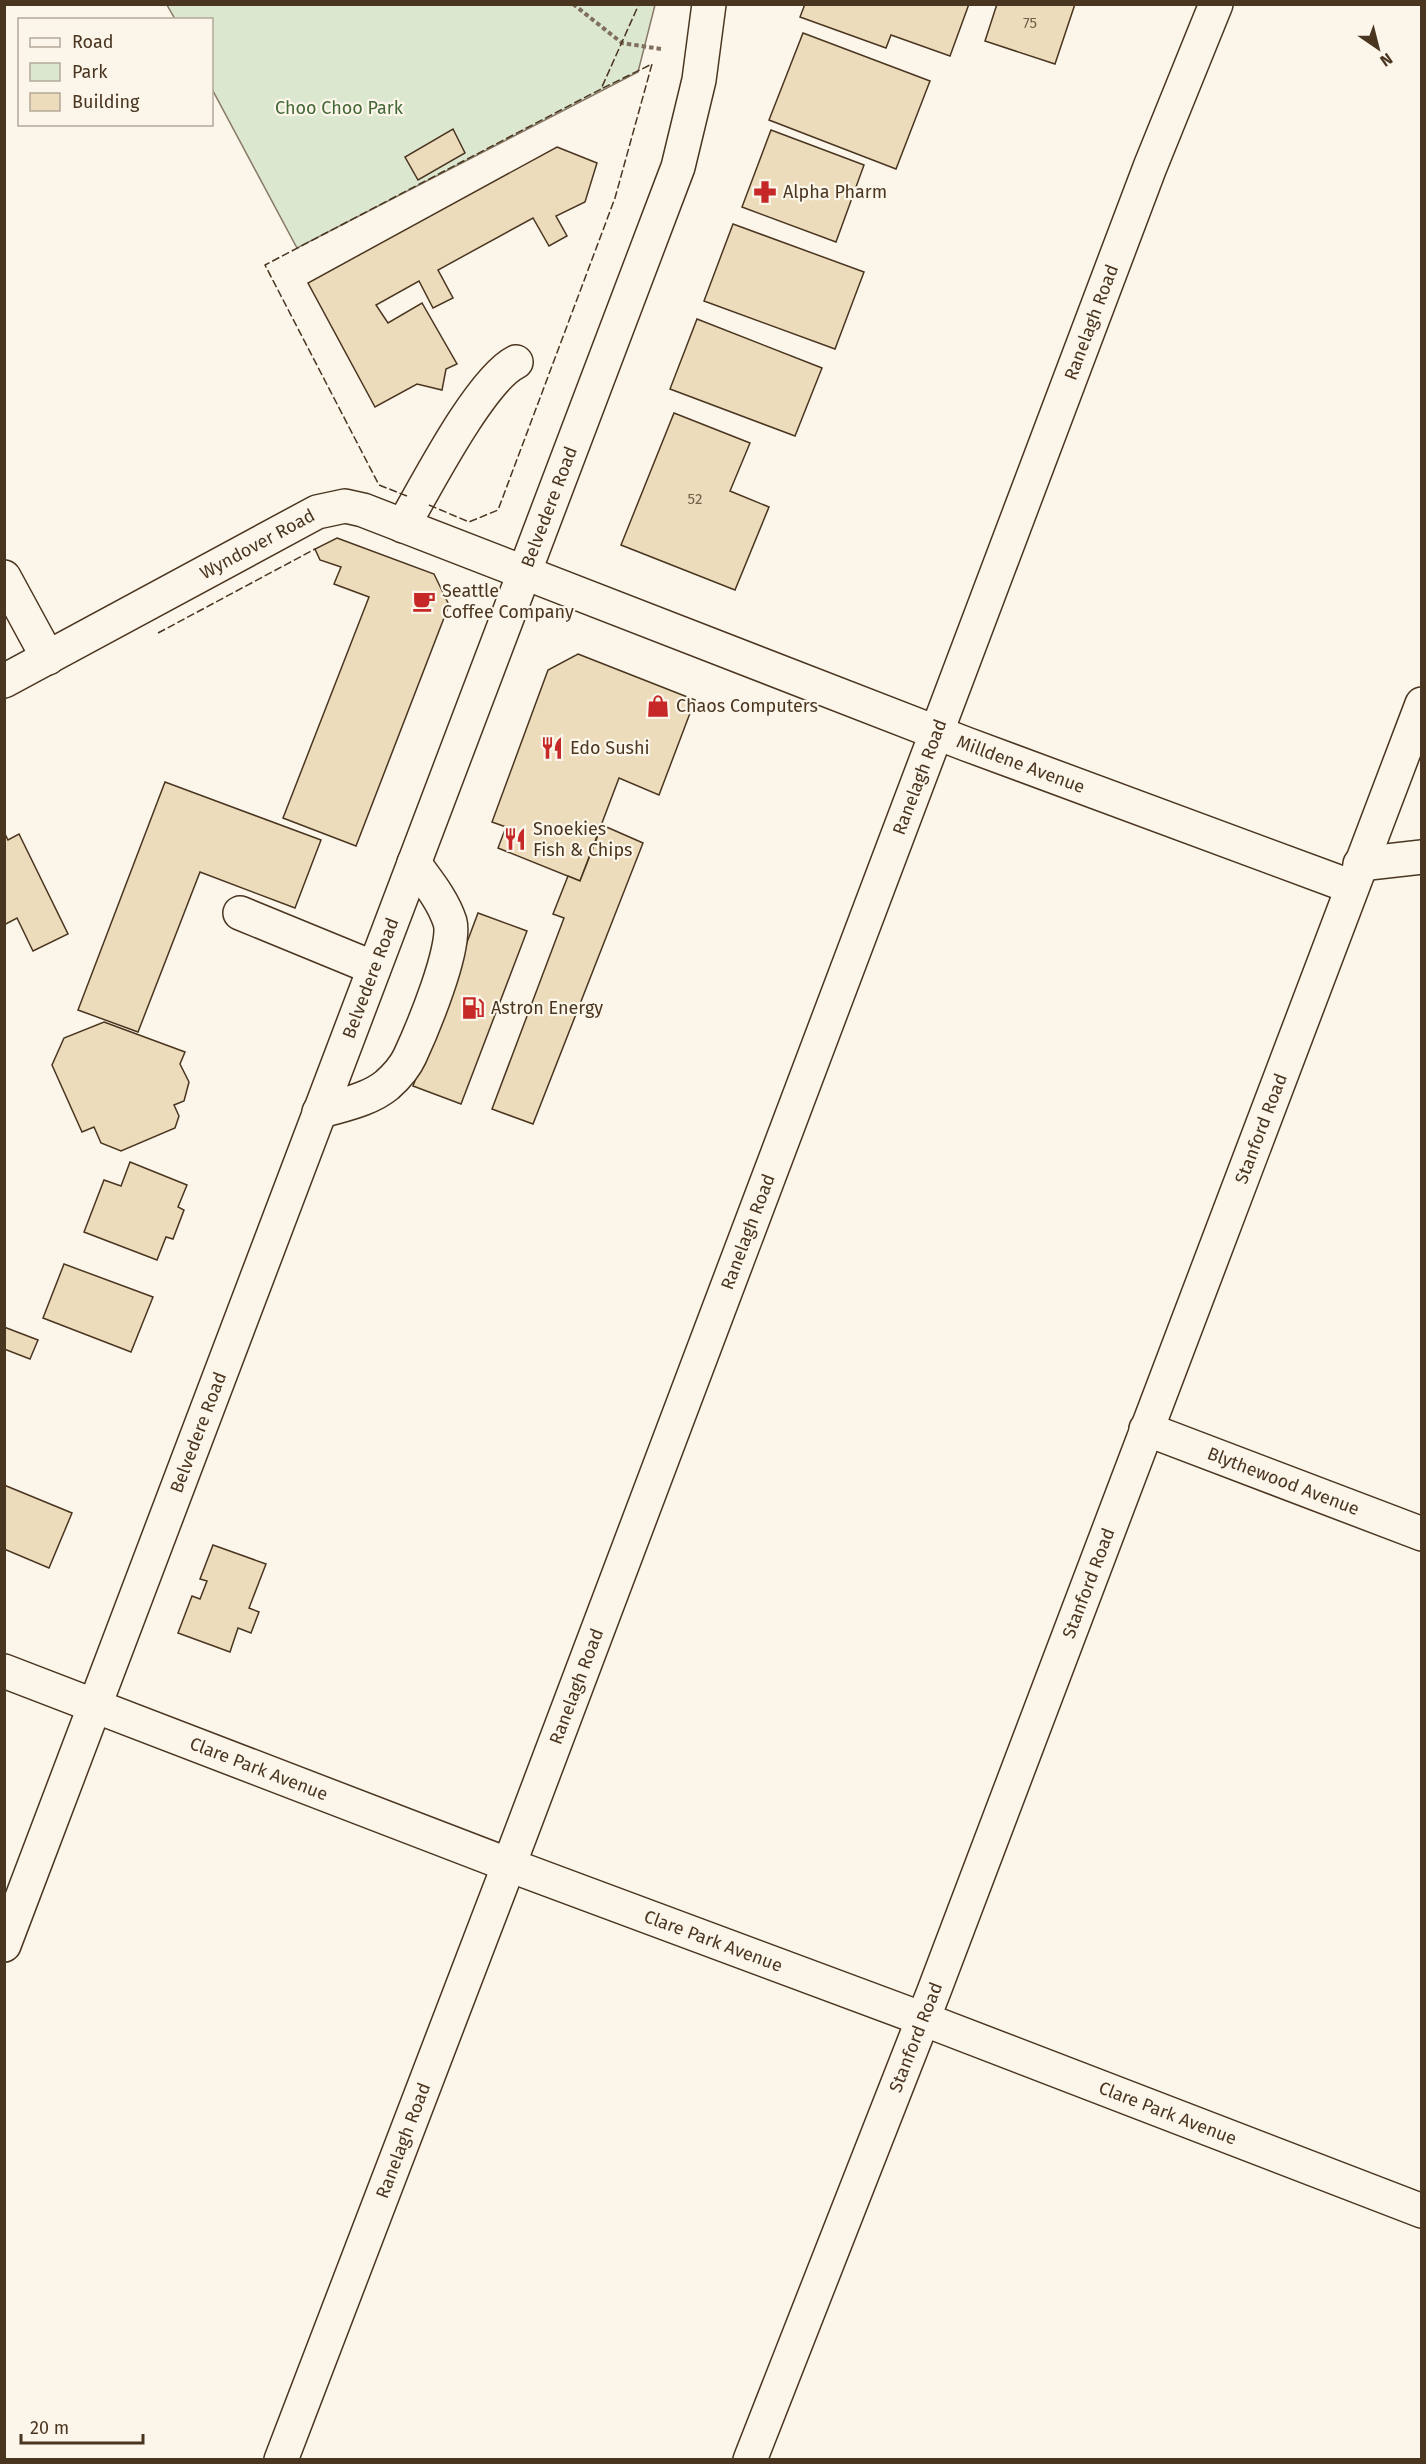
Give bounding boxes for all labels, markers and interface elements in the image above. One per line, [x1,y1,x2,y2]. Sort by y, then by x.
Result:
house number: 75 [1023,14,1037,32]
legend [18,18,213,126]
north arrow [1348,18,1408,78]
text: Road [72,31,114,53]
text: N [1377,49,1396,71]
text: Park [72,61,108,83]
text: Building [72,91,140,113]
park label: Choo Choo Park [275,97,404,119]
pharmacy icon: Alpha Pharm [752,179,778,205]
place label: Alpha Pharm [783,181,887,203]
street label: Ranelagh Road [1059,262,1123,383]
street label: Belvedere Road [516,443,582,570]
house number: 52 [688,490,702,508]
street label: Wyndover Road [196,504,319,584]
place label: Seattle Coffee Company [442,580,574,623]
cafe icon: Seattle Coffee Company [411,588,437,614]
shop icon: Chaos Computers [645,693,671,719]
place label: Chaos Computers [676,695,818,717]
street label: Ranelagh Road [888,716,951,838]
street label: Milldene Avenue [953,730,1088,798]
restaurant icon: Edo Sushi [539,735,565,761]
place label: Edo Sushi [570,737,650,759]
place label: Snoekies Fish & Chips [533,818,633,861]
restaurant icon: Snoekies Fish & Chips [502,826,528,852]
street label: Belvedere Road [338,915,403,1042]
fuel station icon: Astron Energy [460,995,486,1021]
place label: Astron Energy [491,997,603,1019]
street label: Stanford Road [1230,1070,1292,1187]
street label: Ranelagh Road [716,1171,780,1293]
street label: Belvedere Road [165,1369,231,1496]
street label: Blythewood Avenue [1204,1442,1363,1520]
street label: Stanford Road [1058,1525,1120,1641]
street label: Ranelagh Road [545,1626,608,1747]
street label: Clare Park Avenue [187,1732,331,1805]
street label: Clare Park Avenue [641,1905,786,1977]
street label: Stanford Road [884,1979,947,2096]
street label: Clare Park Avenue [1096,2077,1240,2150]
street label: Ranelagh Road [371,2080,435,2201]
scale bar [21,2407,142,2445]
text: 20 m [30,2417,69,2439]

